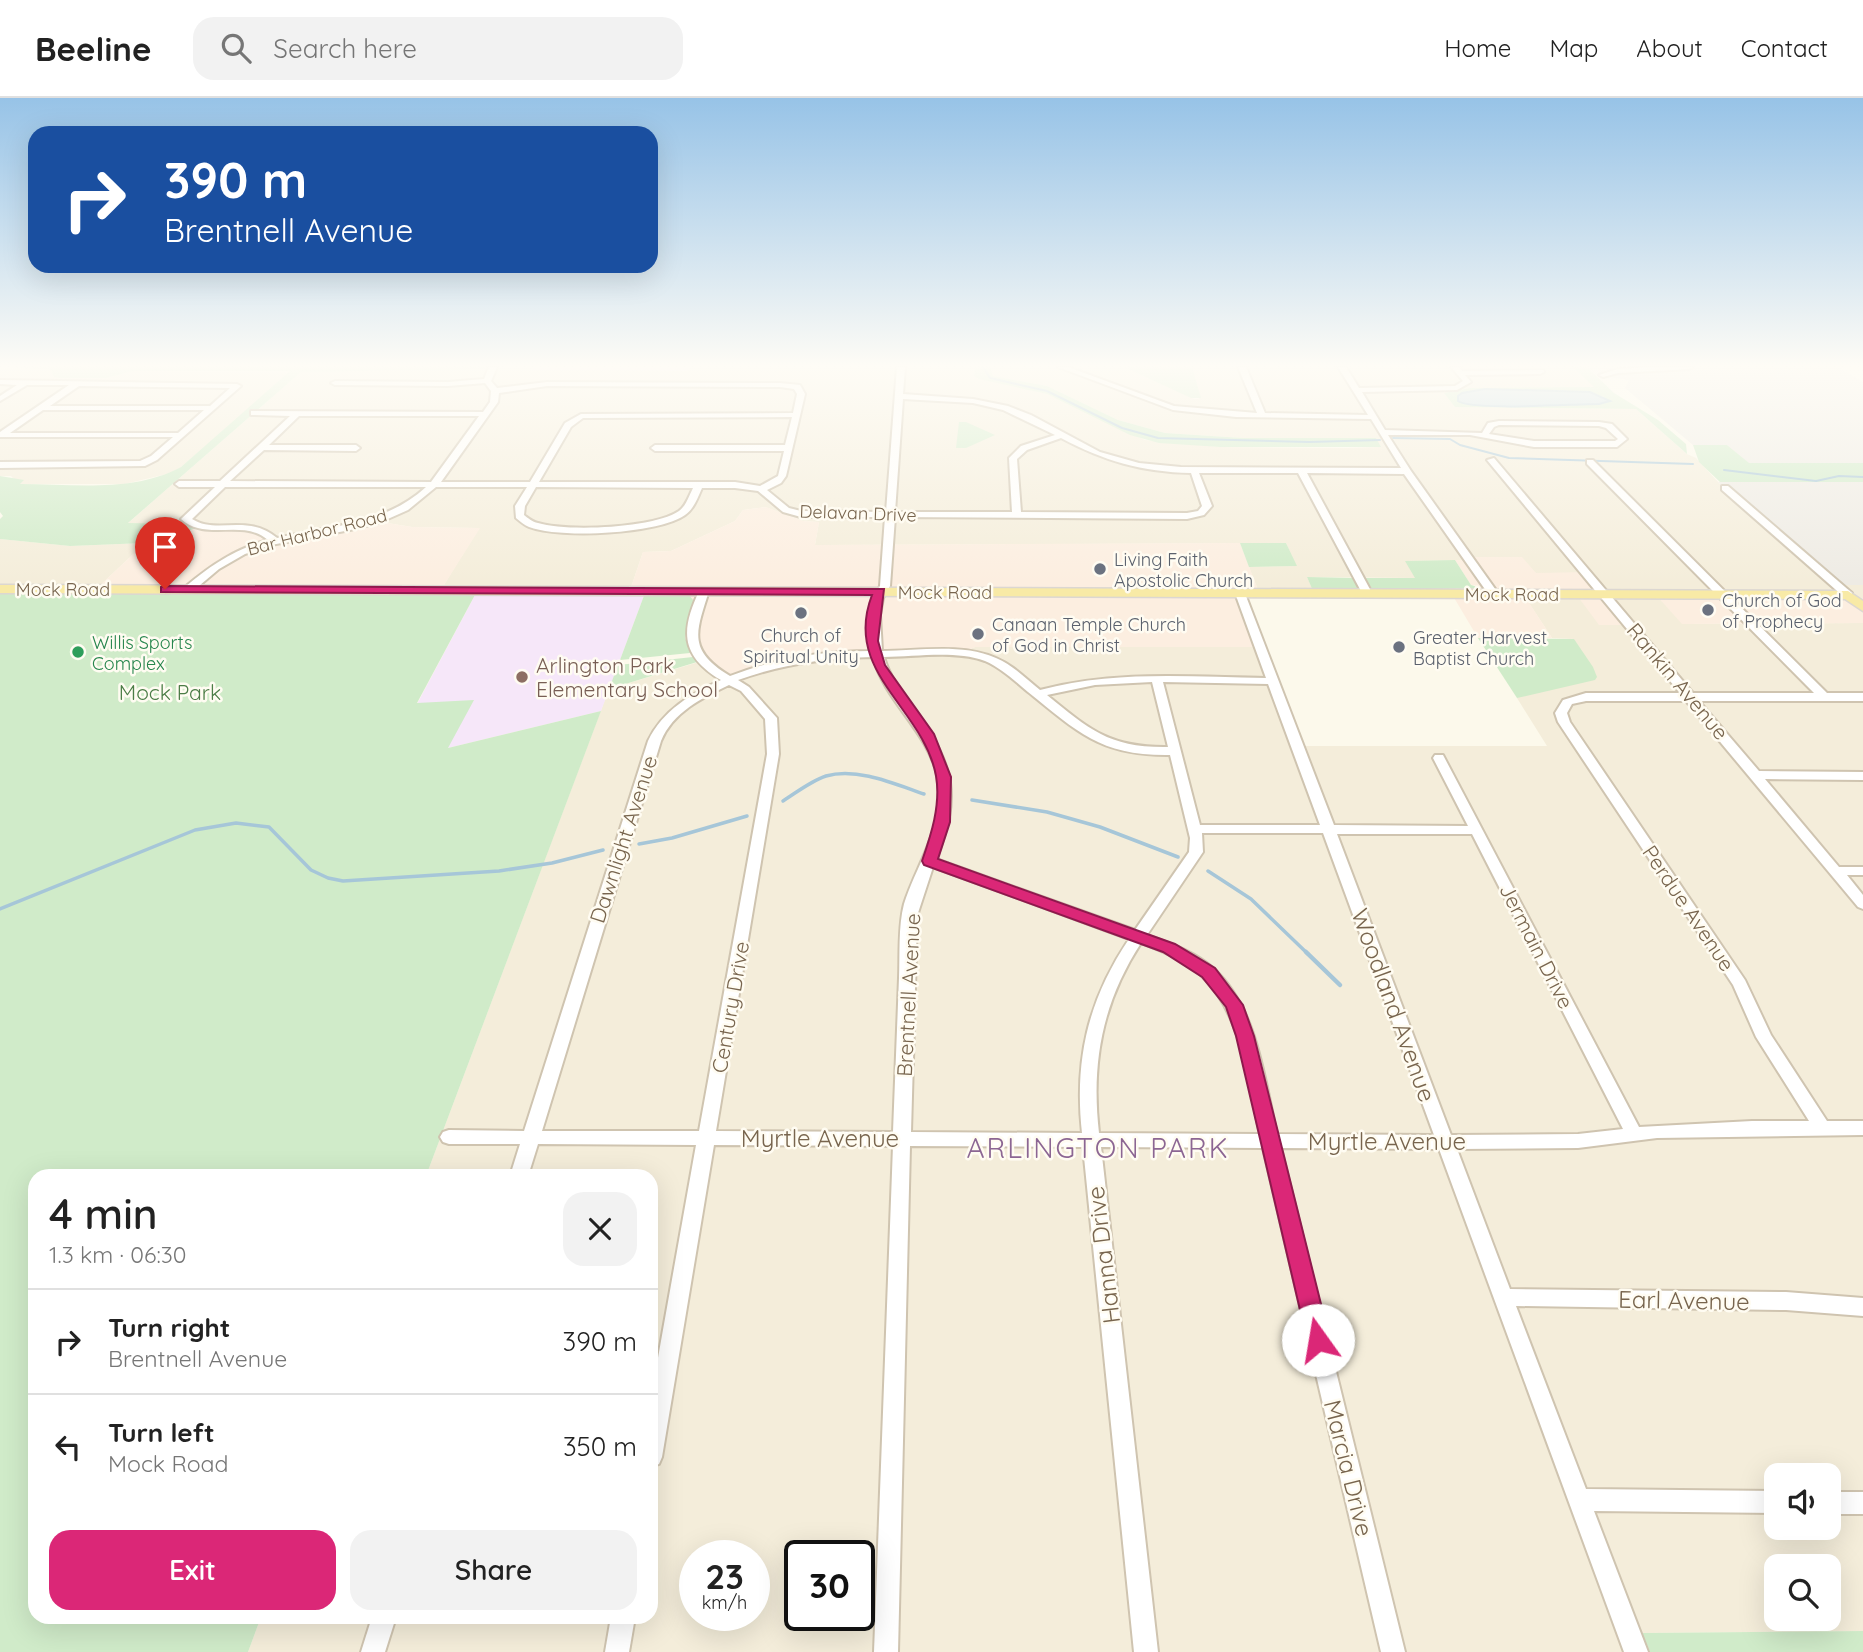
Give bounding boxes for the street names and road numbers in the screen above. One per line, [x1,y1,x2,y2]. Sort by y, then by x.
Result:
street label: Delavan Drive [799,499,917,527]
street label: Bar Harbor Road [245,503,389,561]
street label: Mock Road [16,578,110,601]
street label: Mock Road [898,581,992,604]
street label: Mock Road [1465,583,1559,606]
street label: Rankin Avenue [1622,617,1734,745]
street label: Dawnlight Avenue [584,752,662,926]
street label: Perdue Avenue [1637,840,1741,976]
street label: Jermain Drive [1494,879,1580,1013]
street label: Woodland Avenue [1345,904,1443,1106]
street label: Brentnell Avenue [891,913,925,1077]
street label: Century Drive [706,939,754,1075]
street label: Myrtle Avenue [741,1123,899,1153]
street label: Myrtle Avenue [1308,1126,1466,1156]
street label: Hanna Drive [1080,1184,1126,1326]
street label: Earl Avenue [1618,1284,1750,1316]
street label: Marcia Drive [1318,1397,1380,1539]

